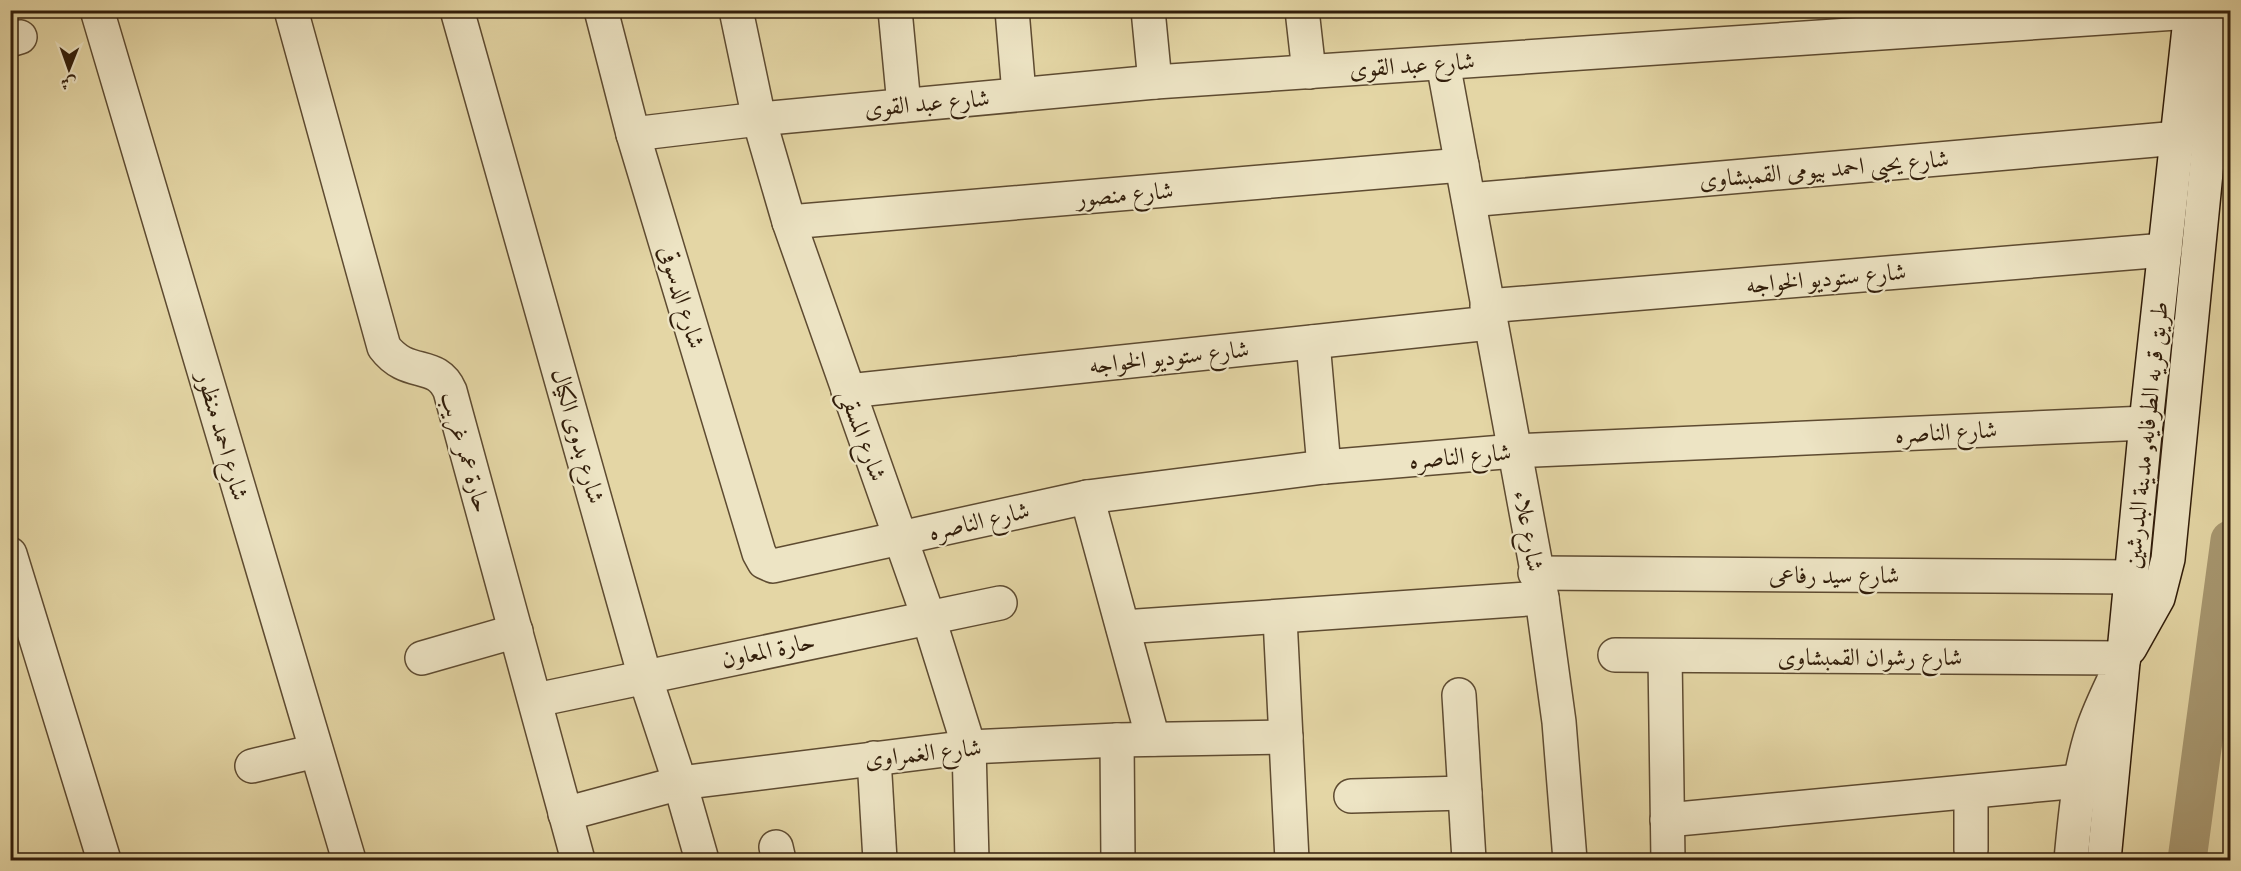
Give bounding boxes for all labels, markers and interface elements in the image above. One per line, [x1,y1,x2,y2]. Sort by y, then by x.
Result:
north arrow [39,39,99,99]
street label: شارع عبد القوى [1348,46,1476,89]
text: ش [61,74,77,93]
street label: شارع عبد القوى [863,83,991,128]
street label: شارع يحيى احمد بيومى القمبشاوى [1698,143,1951,200]
street label: شارع منصور [1073,175,1175,218]
street label: شارع الدسوقى [647,242,712,354]
street label: شارع ستوديو الخواجه [1745,256,1908,305]
street label: طريق قريه الطرفايه, مدينة البدرشين [2117,300,2175,570]
street label: شارع ستوديو الخواجه [1087,334,1251,385]
street label: شارع بدوى الكيال [540,365,612,508]
street label: شارع احمد منظور [185,366,256,505]
street label: شارع المسقى [828,385,893,487]
street label: حارة عمر غريب [432,388,498,517]
street label: شارع الناصره [1894,414,1998,455]
street label: شارع الناصره [1408,437,1513,480]
street label: شارع علاء [1502,488,1551,575]
street label: شارع الناصره [926,495,1033,552]
street label: شارع سيد رفاعى [1769,560,1899,595]
street label: حارة المعاون [718,625,818,675]
street label: شارع رشوان القمبشاوى [1778,642,1962,677]
street label: شارع الغمراوى [863,732,984,779]

